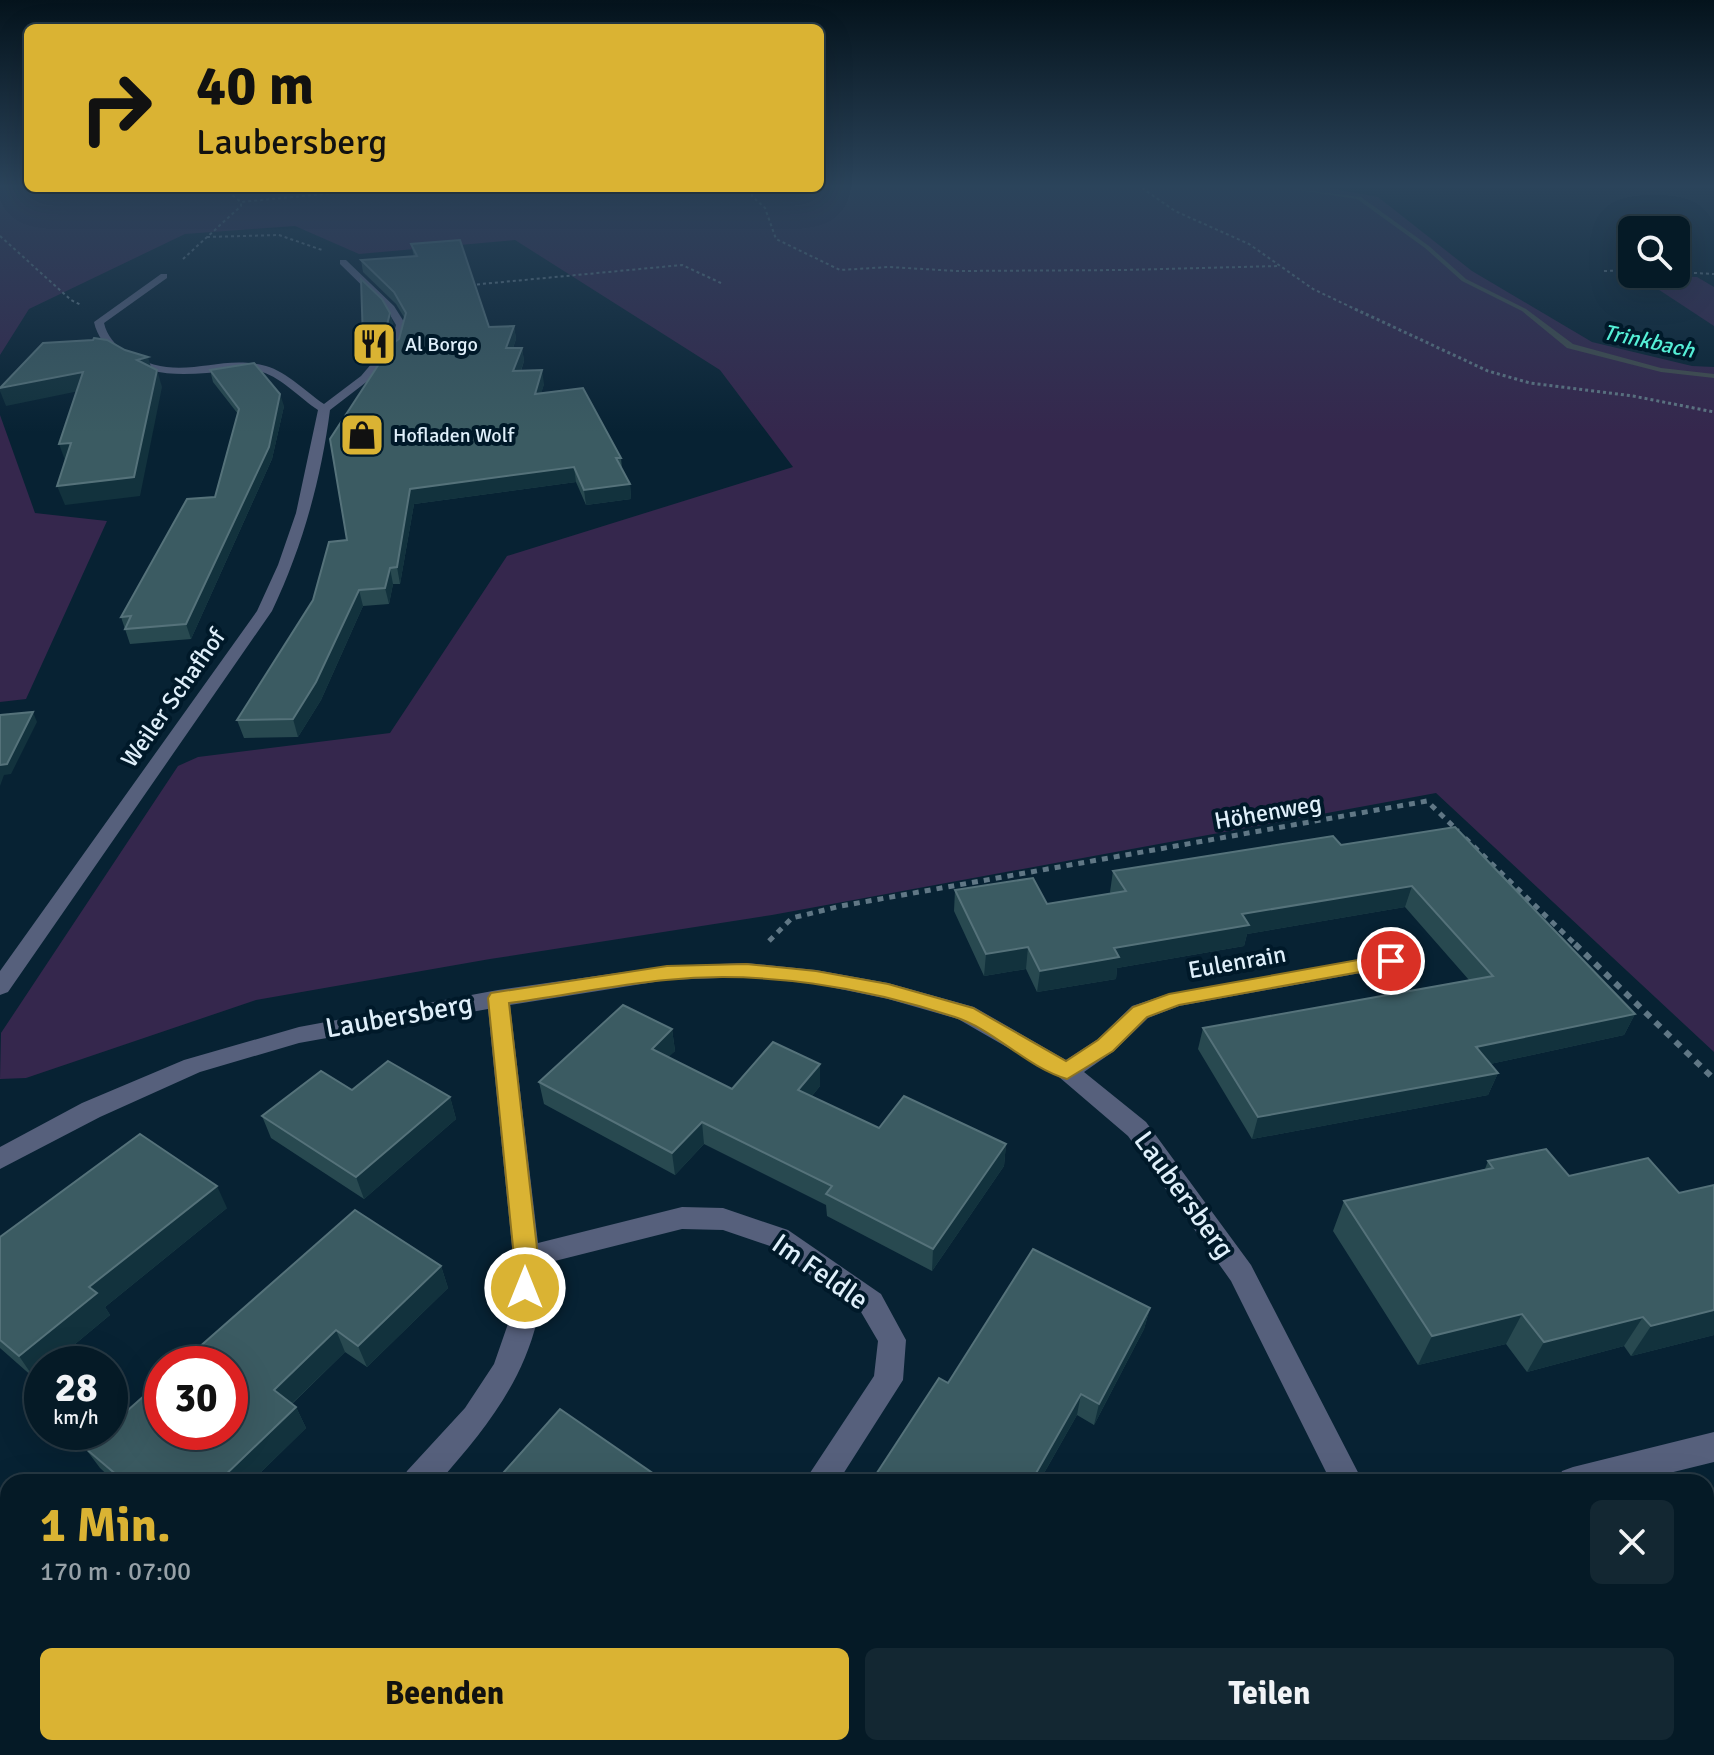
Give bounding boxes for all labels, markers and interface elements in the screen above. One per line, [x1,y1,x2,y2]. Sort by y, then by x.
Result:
text: 40 m [196,51,314,120]
icon: right [64,56,168,160]
text: Laubersberg [196,120,387,165]
map controls [1618,216,1690,288]
button: search [1618,216,1690,288]
water label: Trinkbach [1601,318,1698,364]
restaurant icon: Al Borgo [350,320,398,368]
place label: Al Borgo [405,332,478,357]
shop icon: Hofladen Wolf [338,411,386,459]
place label: Hofladen Wolf [393,423,515,448]
street label: Weiler Schafhof [114,622,232,773]
street label: Höhenweg [1212,788,1324,836]
pin [1357,927,1425,995]
street label: Eulenrain [1186,939,1288,985]
icon: arrive [1369,939,1413,983]
street label: Laubersberg [323,986,475,1046]
street label: Laubersberg [1127,1125,1241,1265]
street label: Im Feldle [765,1227,875,1317]
position arrow [483,1246,567,1330]
speed limit sign: 30 [144,1346,248,1450]
text: 28 [54,1363,98,1413]
text: km/h [53,1405,99,1430]
text: 1 Min. [40,1496,171,1555]
button: close [1590,1500,1674,1584]
text: 170 m · 07:00 [40,1556,191,1588]
button: Beenden [40,1648,849,1740]
button: Teilen [865,1648,1674,1740]

